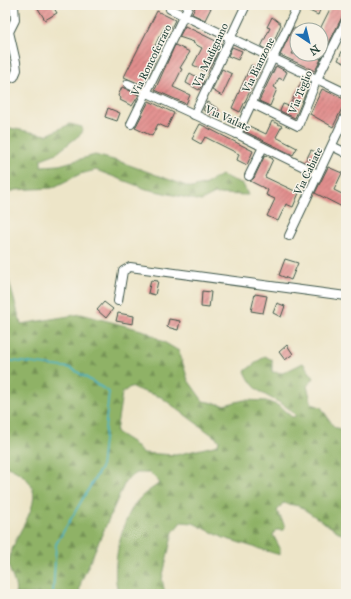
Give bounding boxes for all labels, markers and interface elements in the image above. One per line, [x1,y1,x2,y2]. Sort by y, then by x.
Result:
street label: Via Madignano [189,21,231,90]
street label: Via Roncoferraro [128,22,175,99]
north arrow [289,22,329,62]
street label: Via Bianzone [239,35,278,96]
text: N [306,42,322,58]
street label: Via Teglio [286,68,315,117]
street label: Via Vailate [202,102,253,134]
street label: Via Cabiate [291,145,326,198]

